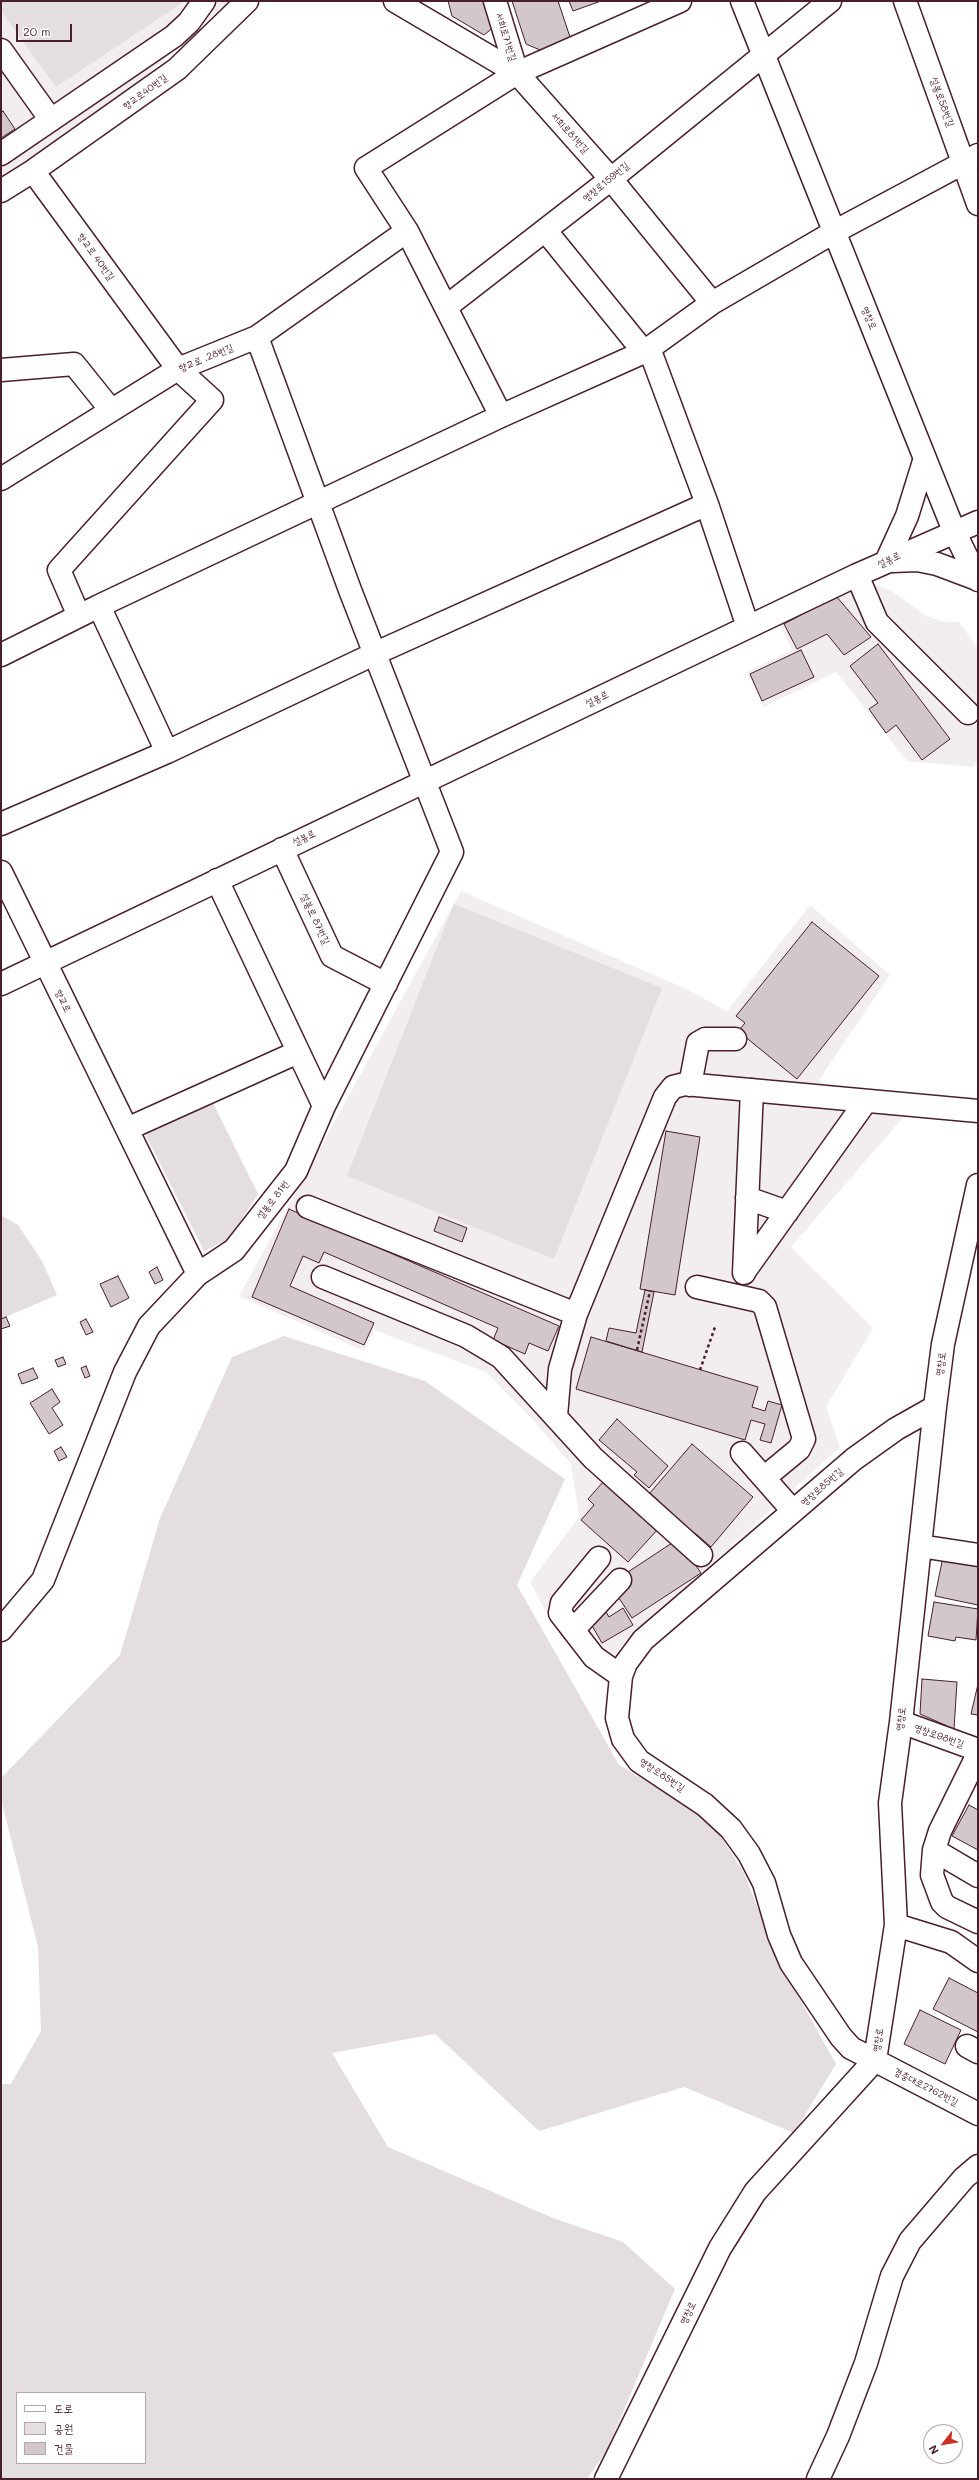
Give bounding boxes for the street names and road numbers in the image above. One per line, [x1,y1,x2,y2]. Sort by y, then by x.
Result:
street label: 서희로71번길 [493,11,519,63]
street label: 향교로40번길 [120,72,170,112]
street label: 설봉로58번길 [927,75,957,129]
street label: 서희로81번길 [549,110,591,156]
street label: 영창로159번길 [580,160,632,204]
street label: 향교로 40번길 [75,231,117,283]
street label: 영창로 [859,305,879,331]
street label: 향교로 .28번길 [177,342,235,374]
street label: 설봉로 [876,549,902,571]
street label: 설봉로 [584,688,610,710]
street label: 설봉로 [291,827,317,849]
street label: 설봉로 87번길 [298,892,332,946]
street label: 향교로 [52,988,74,1014]
street label: 설봉로 81번 [254,1178,292,1222]
street label: 영창로 [933,1351,949,1377]
street label: 영창로85번길 [798,1465,846,1509]
street label: 영창로 [894,1706,908,1732]
street label: 영창로98번길 [912,1721,966,1751]
street label: 영창로85번길 [637,1755,687,1795]
street label: 영창로 [870,2027,886,2053]
street label: 경충대로2762번길 [892,2066,960,2108]
street label: 영창로 [677,2300,699,2326]

